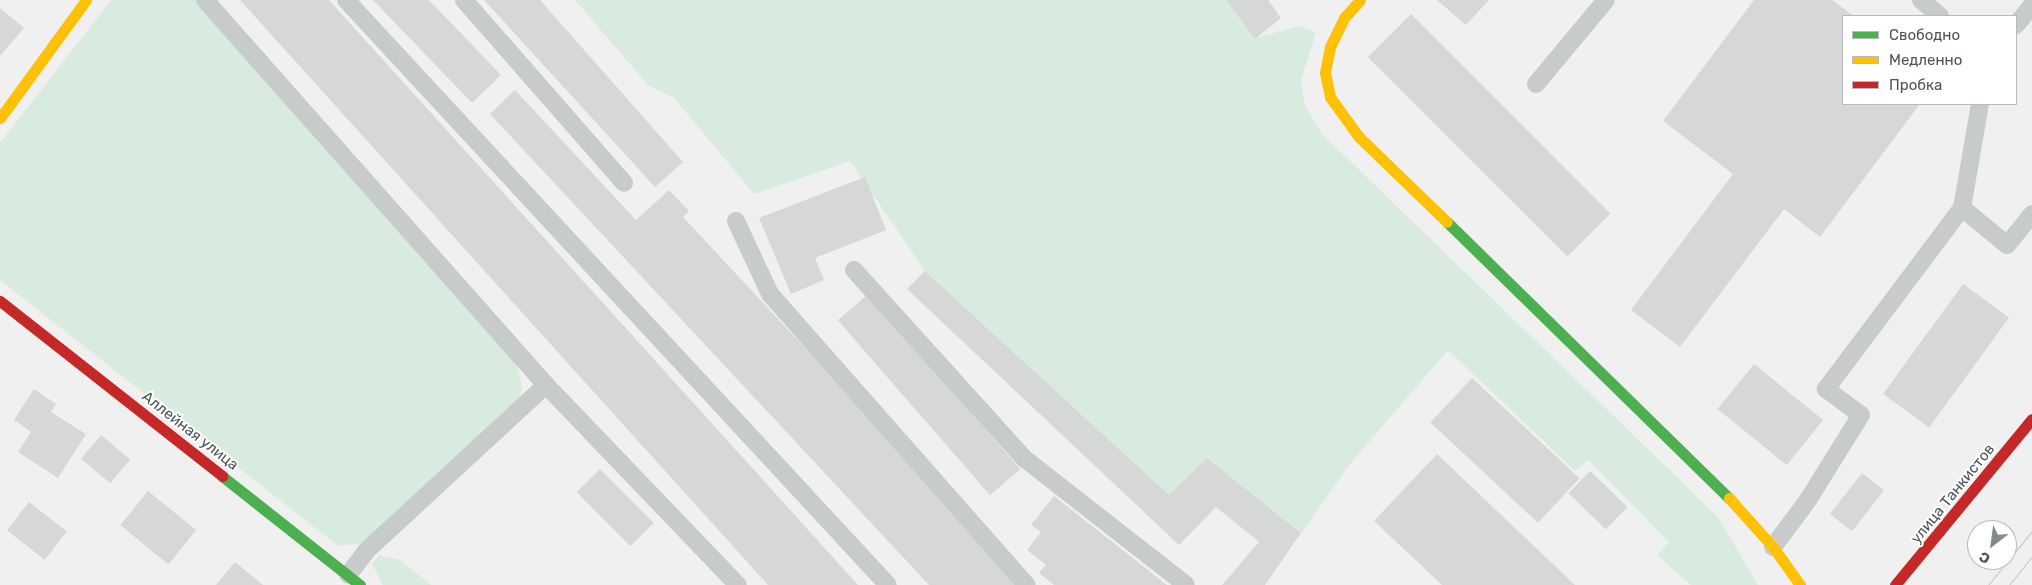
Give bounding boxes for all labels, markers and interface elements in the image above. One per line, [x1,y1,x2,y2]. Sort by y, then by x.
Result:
legend [1842,15,2017,105]
text: Свободно [1889,26,1960,44]
text: Медленно [1889,51,1962,69]
text: Пробка [1889,76,1942,94]
street label: Аллейная улица [138,388,242,474]
street label: улица Танкистов [1907,441,1999,547]
north arrow [1967,520,2017,570]
text: С [1976,548,1993,567]

